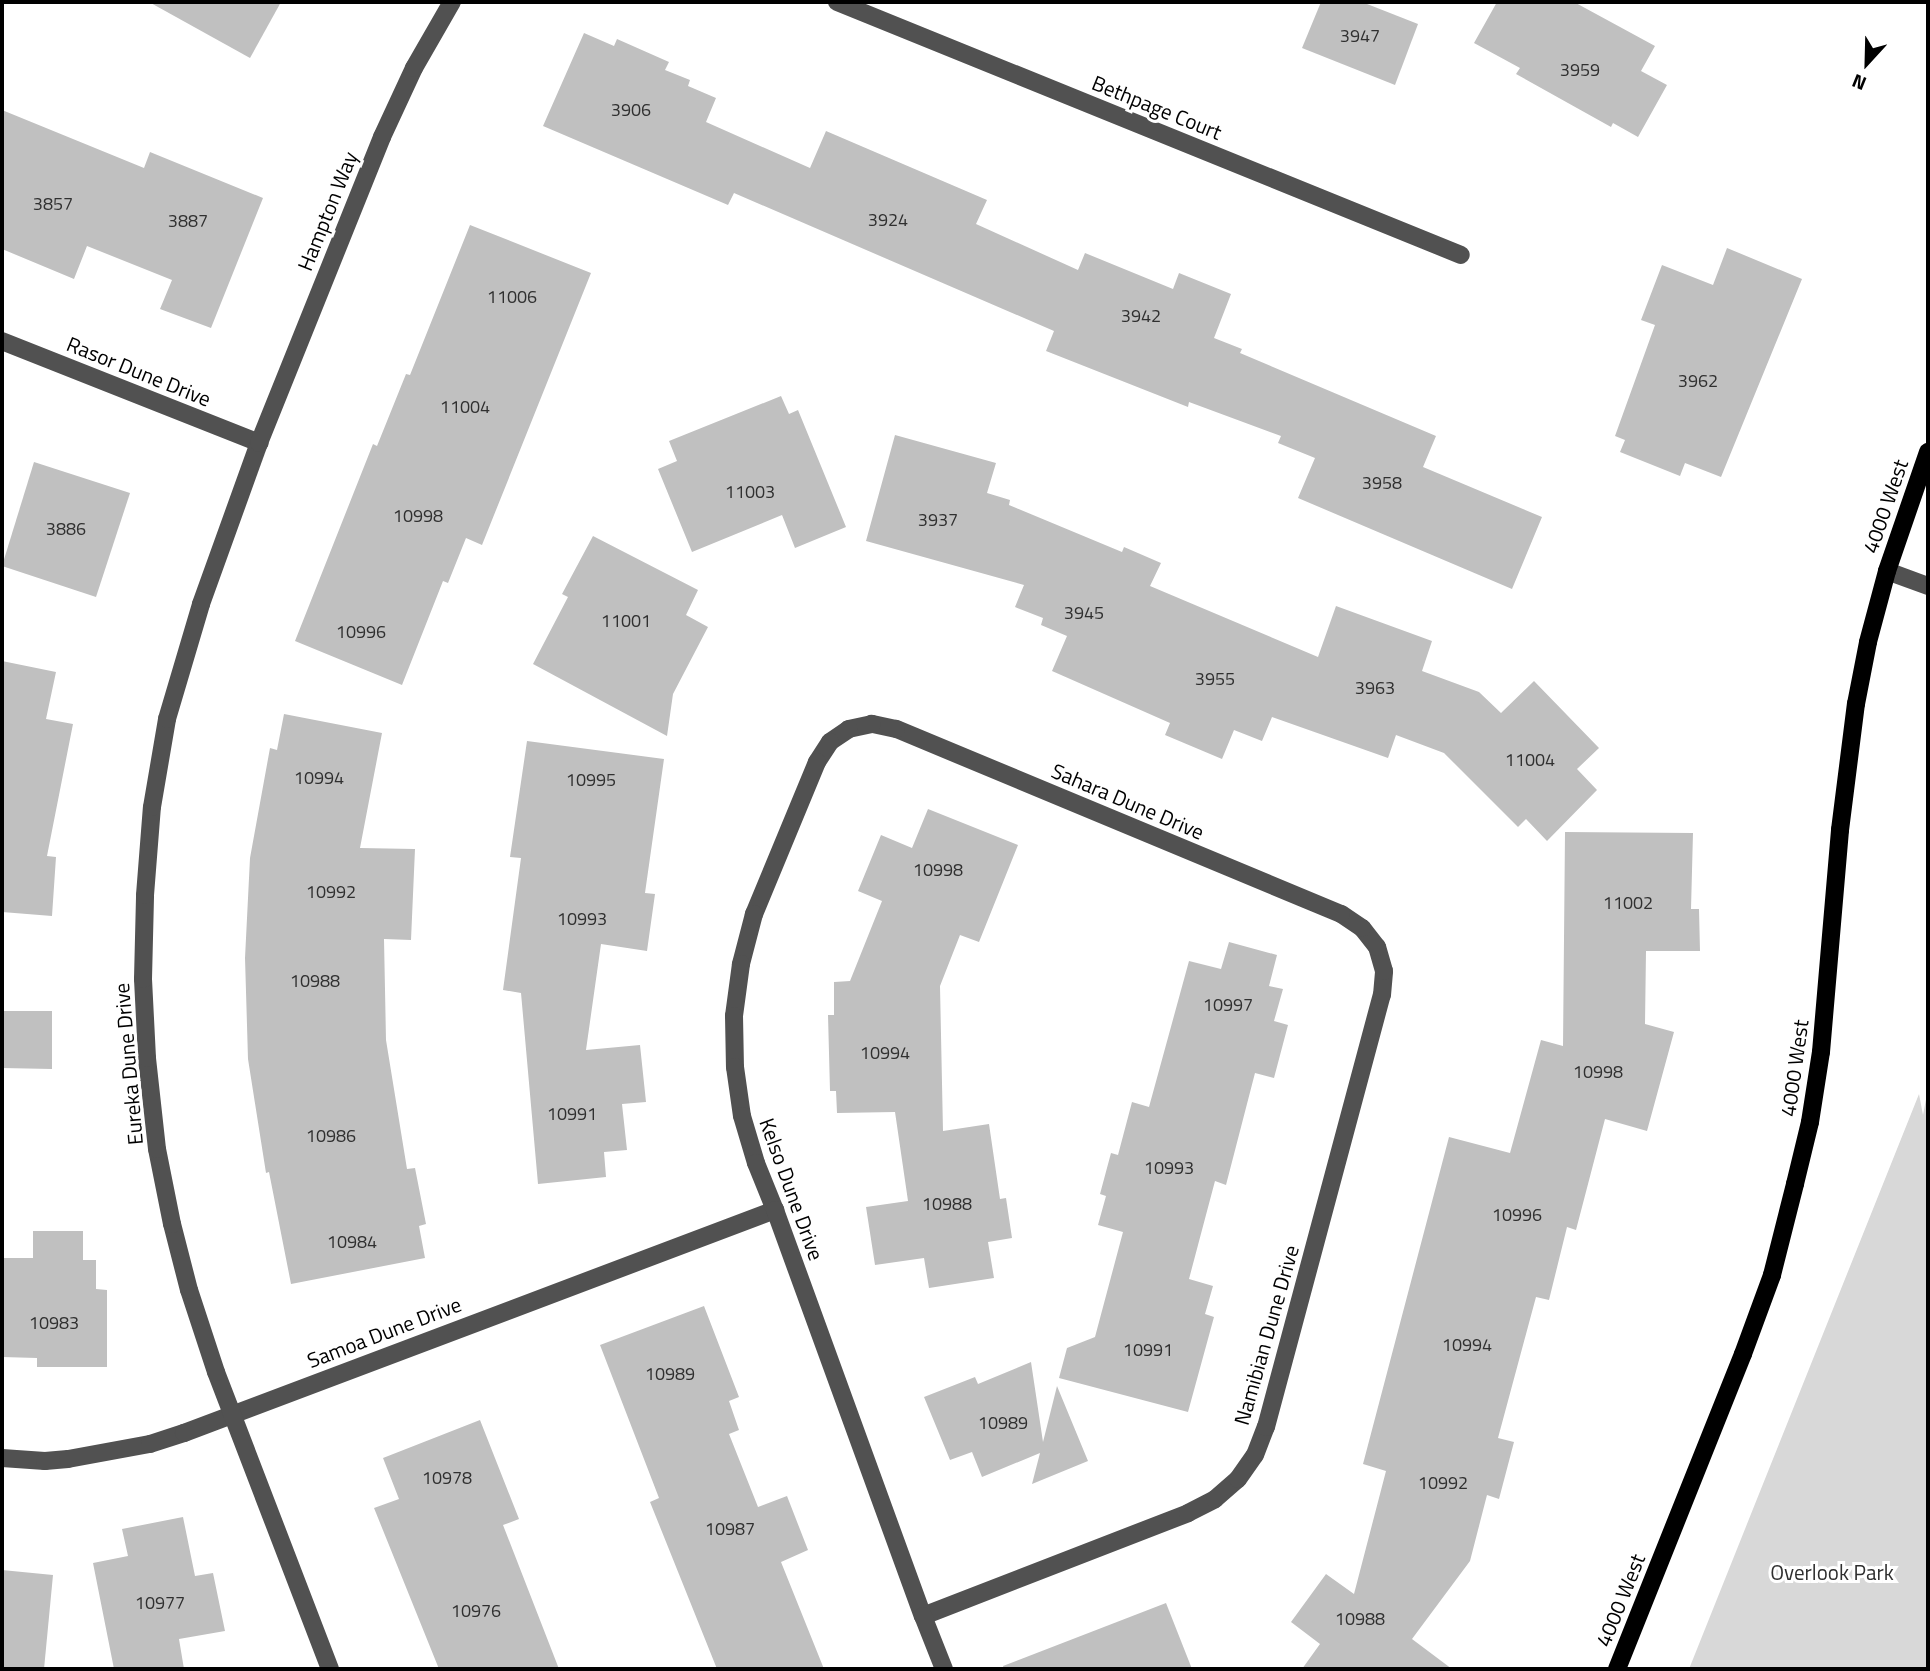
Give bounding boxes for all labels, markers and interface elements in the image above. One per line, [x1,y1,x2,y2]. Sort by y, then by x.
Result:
house number: 3947 [1340,25,1380,47]
north arrow [1832,28,1902,98]
house number: 3959 [1560,59,1600,81]
text: N [1847,67,1870,99]
street label: Bethpage Court [1088,70,1226,144]
house number: 3906 [611,99,651,121]
street label: Hampton Way [292,148,362,274]
house number: 3857 [33,193,73,215]
house number: 3924 [868,209,908,231]
house number: 3887 [168,210,208,232]
house number: 11006 [487,286,537,308]
house number: 3942 [1121,305,1161,327]
street label: Rasor Dune Drive [63,331,215,411]
house number: 3962 [1678,370,1718,392]
house number: 11004 [440,396,490,418]
street label: 4000 West [1857,456,1913,556]
house number: 3958 [1362,472,1402,494]
house number: 11003 [725,481,775,503]
house number: 10998 [393,505,443,527]
house number: 3937 [918,509,958,531]
house number: 3886 [46,518,86,540]
house number: 3945 [1064,602,1104,624]
house number: 11001 [601,610,651,632]
house number: 10996 [336,621,386,643]
house number: 3955 [1195,668,1235,690]
house number: 3963 [1355,677,1395,699]
house number: 11004 [1505,749,1555,771]
street label: Sahara Dune Drive [1048,758,1208,844]
house number: 10994 [294,767,344,789]
house number: 10995 [566,769,616,791]
house number: 10998 [913,859,963,881]
house number: 10992 [306,881,356,903]
house number: 11002 [1603,892,1653,914]
house number: 10993 [557,908,607,930]
house number: 10988 [290,970,340,992]
street label: Eureka Dune Drive [108,982,148,1146]
house number: 10997 [1203,994,1253,1016]
street label: 4000 West [1775,1018,1813,1118]
house number: 10994 [860,1042,910,1064]
house number: 10998 [1573,1061,1623,1083]
house number: 10991 [547,1103,597,1125]
street label: Kelso Dune Drive [755,1114,829,1264]
house number: 10986 [306,1125,356,1147]
house number: 10993 [1144,1157,1194,1179]
house number: 10988 [922,1193,972,1215]
house number: 10996 [1492,1204,1542,1226]
house number: 10984 [327,1231,377,1253]
street label: Namibian Dune Drive [1228,1242,1304,1428]
street label: Samoa Dune Drive [303,1291,465,1373]
house number: 10983 [29,1312,79,1334]
house number: 10994 [1442,1334,1492,1356]
house number: 10991 [1123,1339,1173,1361]
house number: 10989 [645,1363,695,1385]
house number: 10989 [978,1412,1028,1434]
house number: 10978 [422,1467,472,1489]
house number: 10992 [1418,1472,1468,1494]
house number: 10987 [705,1518,755,1540]
street label: 4000 West [1590,1550,1650,1650]
park label: Overlook Park [1770,1559,1894,1585]
house number: 10977 [135,1592,185,1614]
house number: 10976 [451,1600,501,1622]
house number: 10988 [1335,1608,1385,1630]

